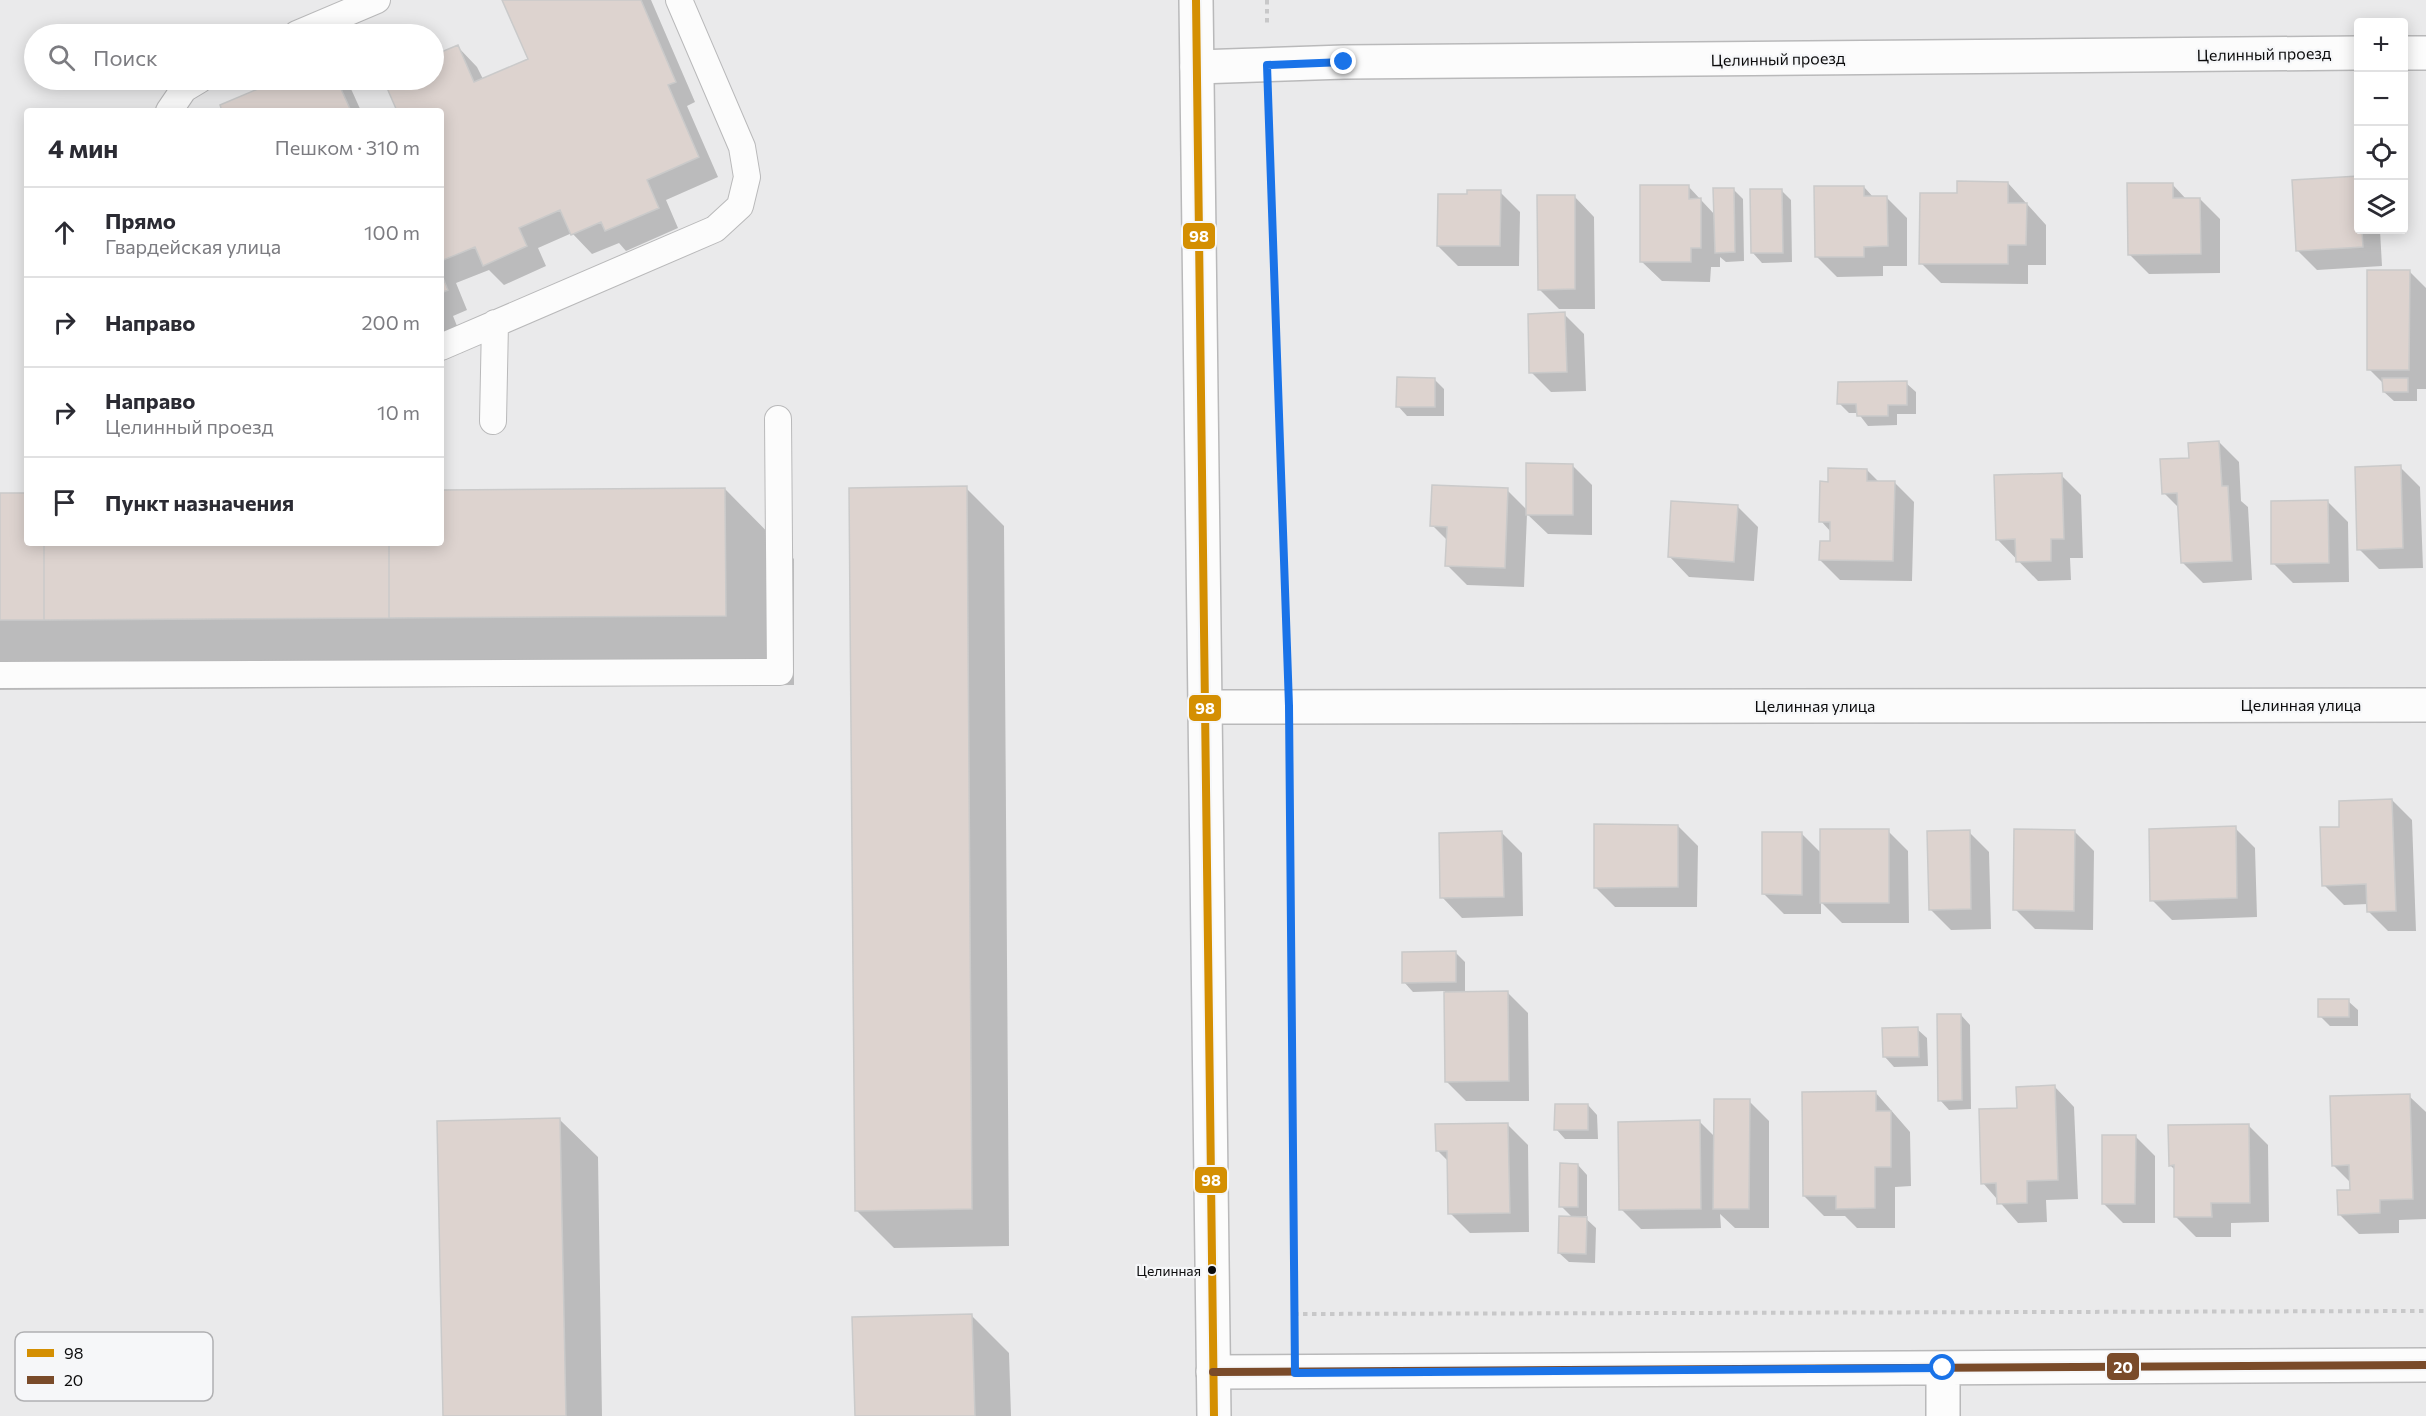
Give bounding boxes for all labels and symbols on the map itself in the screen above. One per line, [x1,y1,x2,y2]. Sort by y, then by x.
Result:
street label: Целинный проезд [2196,43,2332,64]
route end [1330,48,1356,74]
street label: Целинный проезд [1710,48,1846,69]
line badge: 98 [1182,222,1216,250]
text: 98 [1189,226,1209,245]
line badge: 98 [1188,694,1222,722]
street label: Целинная улица [2241,695,2361,714]
street label: Целинная улица [1755,696,1875,715]
text: 98 [1195,698,1215,717]
line badge: 98 [1194,1166,1228,1194]
text: 98 [1201,1170,1221,1189]
place label: Целинная [1136,1262,1201,1279]
marker: Целинная [1206,1264,1218,1276]
legend [15,1332,213,1401]
text: 98 [64,1343,83,1362]
line badge: 20 [2106,1352,2140,1381]
route start [1929,1354,1955,1380]
text: 20 [2113,1357,2133,1376]
text: 20 [64,1370,83,1389]

